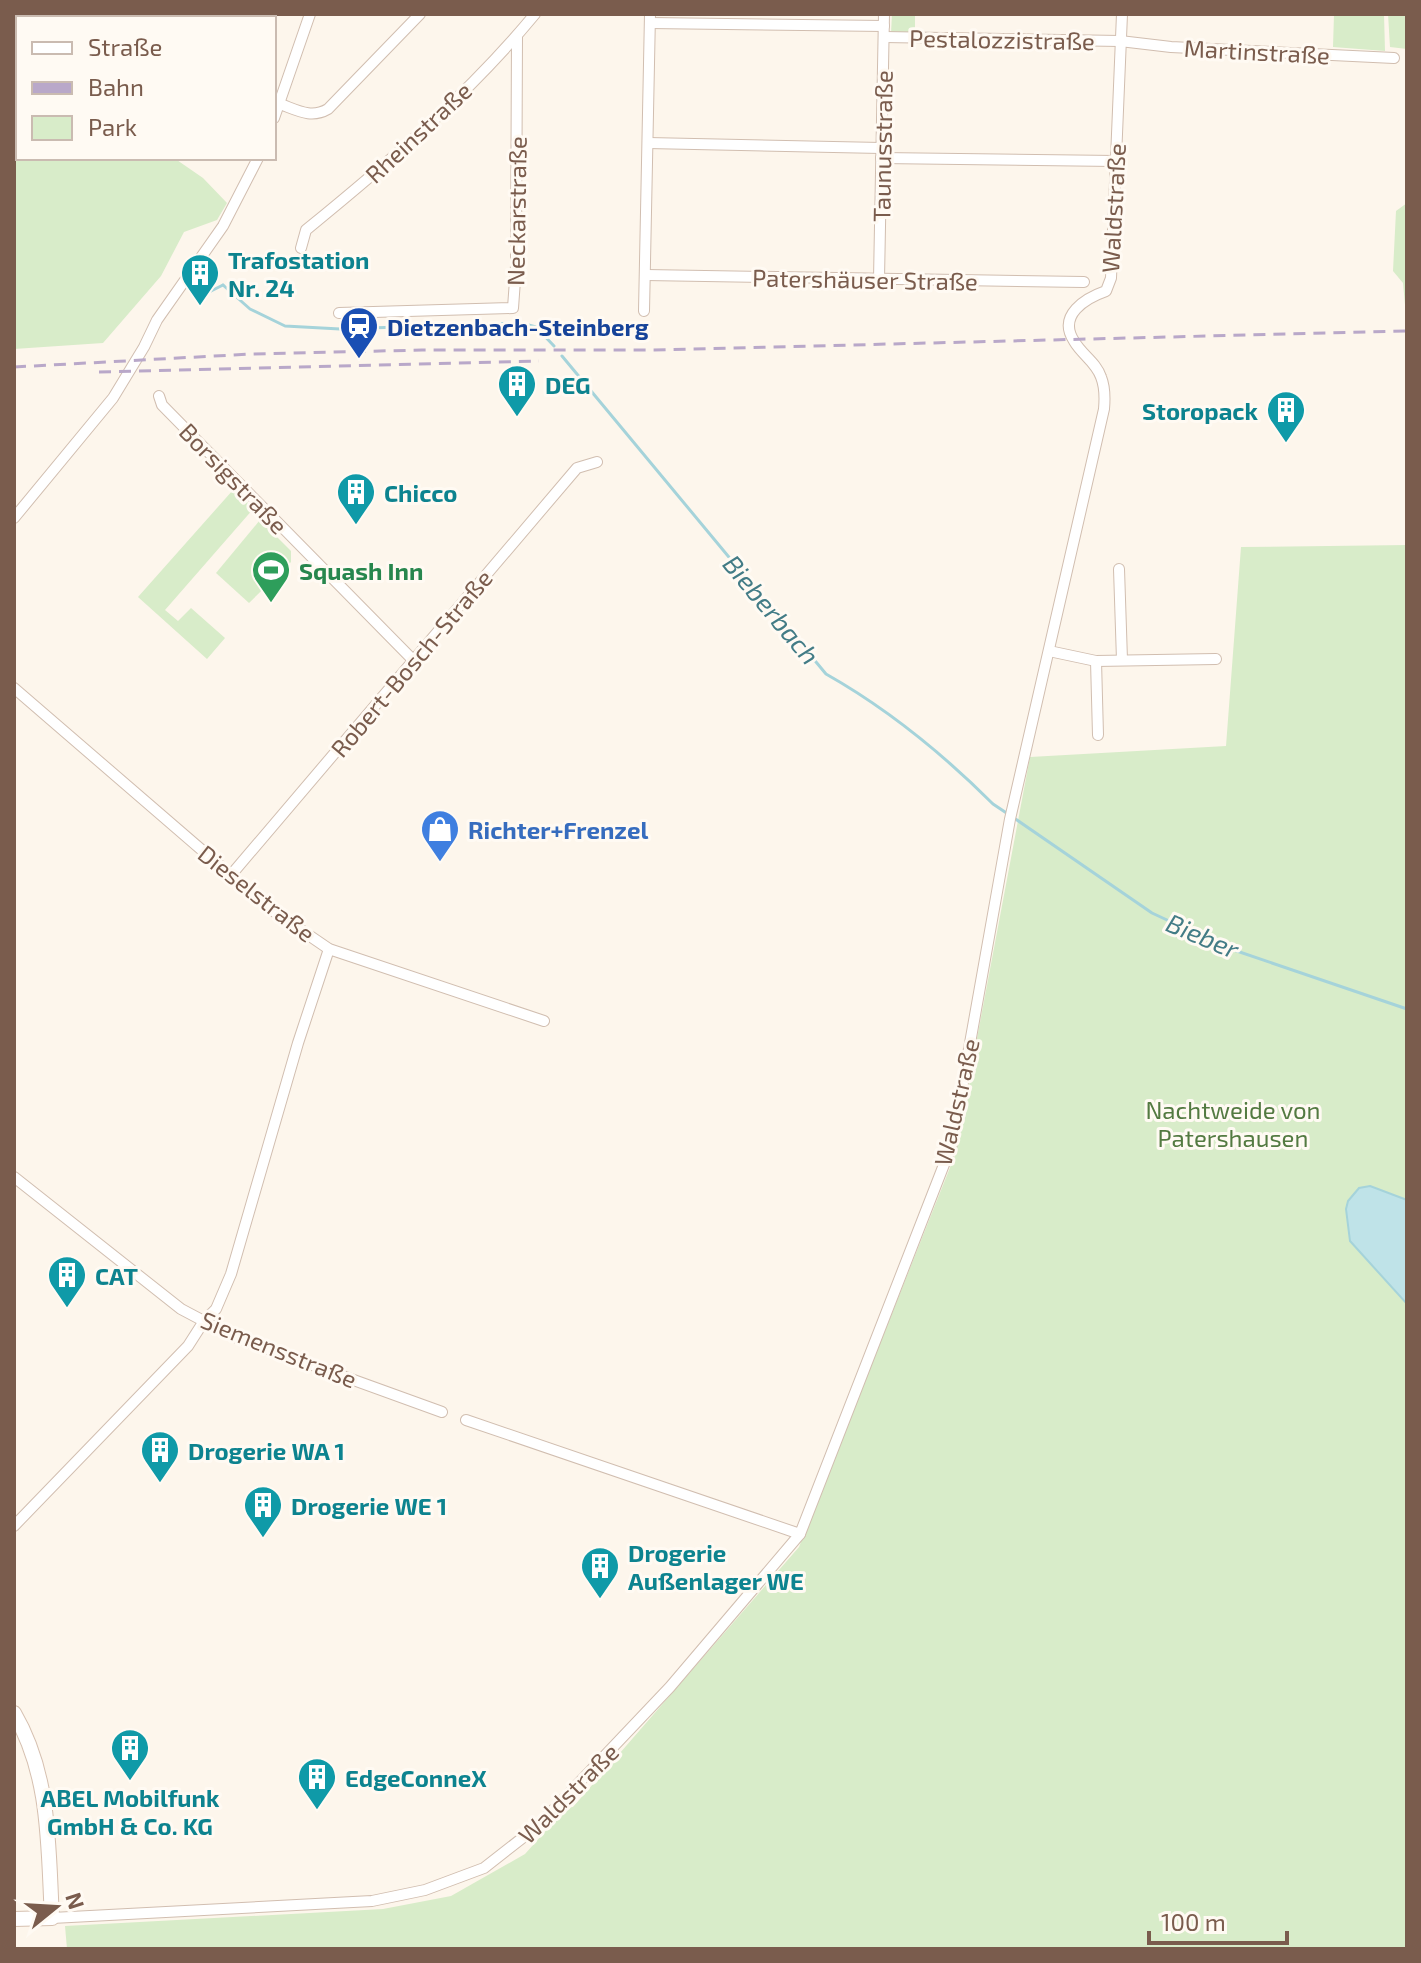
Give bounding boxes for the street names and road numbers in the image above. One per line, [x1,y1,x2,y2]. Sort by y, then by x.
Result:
street label: Pestalozzistraße [909,23,1095,55]
street label: Martinstraße [1183,33,1331,69]
street label: Taunusstraße [866,70,898,222]
street label: Rheinstraße [359,75,477,189]
street label: Neckarstraße [500,136,532,286]
street label: Waldstraße [1095,142,1131,274]
street label: Patershäuser Straße [752,263,978,295]
street label: Borsigstraße [174,417,294,539]
street label: Robert-Bosch-Straße [324,563,498,763]
street label: Dieselstraße [193,838,321,948]
street label: Waldstraße [927,1036,985,1168]
street label: Siemensstraße [197,1305,361,1393]
street label: Waldstraße [512,1737,624,1849]

